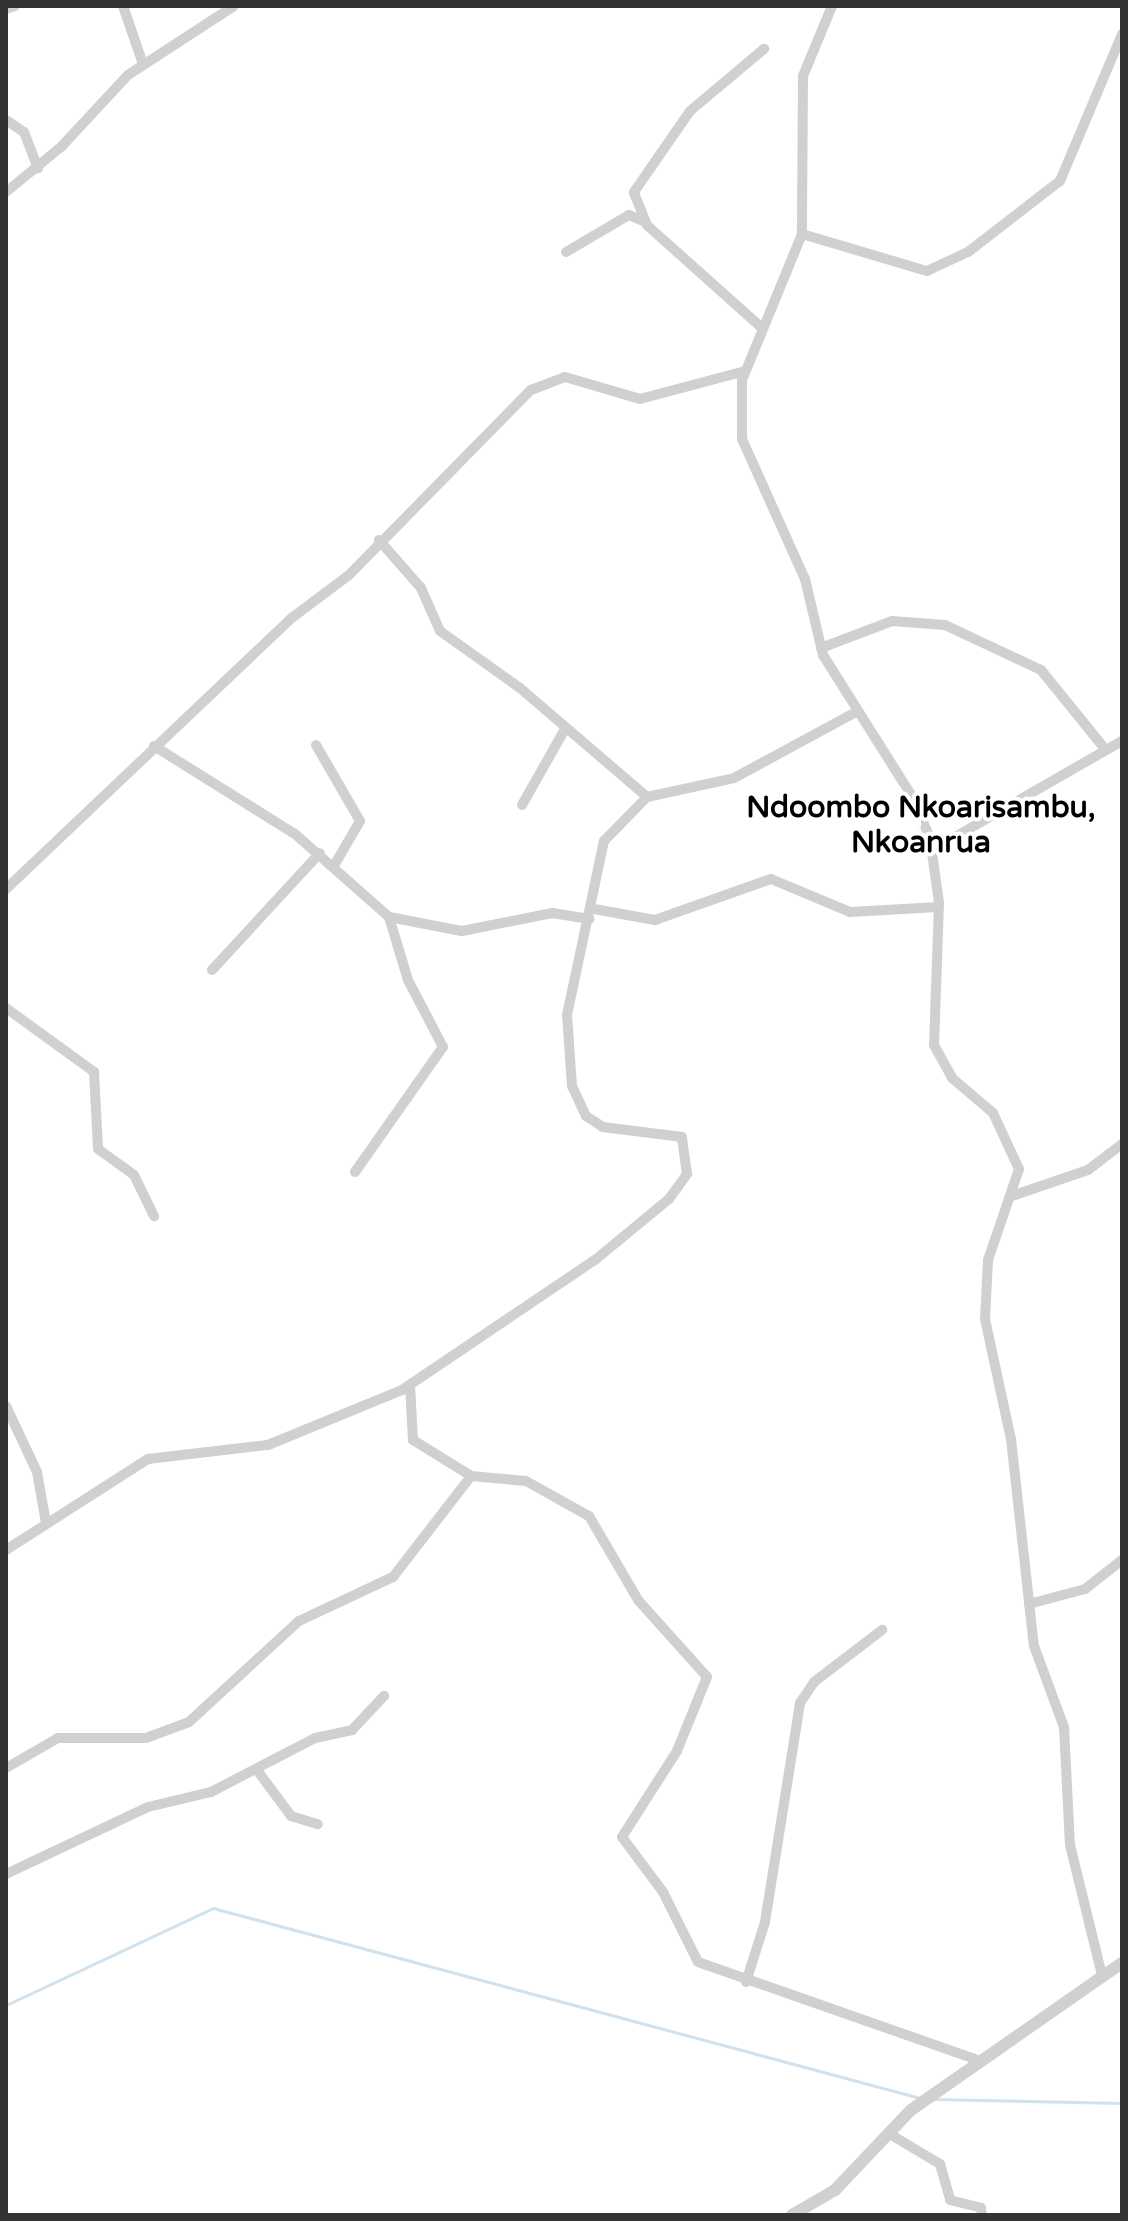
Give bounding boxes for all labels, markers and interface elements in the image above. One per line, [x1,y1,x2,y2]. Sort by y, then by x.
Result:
district label: Ndoombo Nkoarisambu, Nkoanrua [746,790,1096,860]

